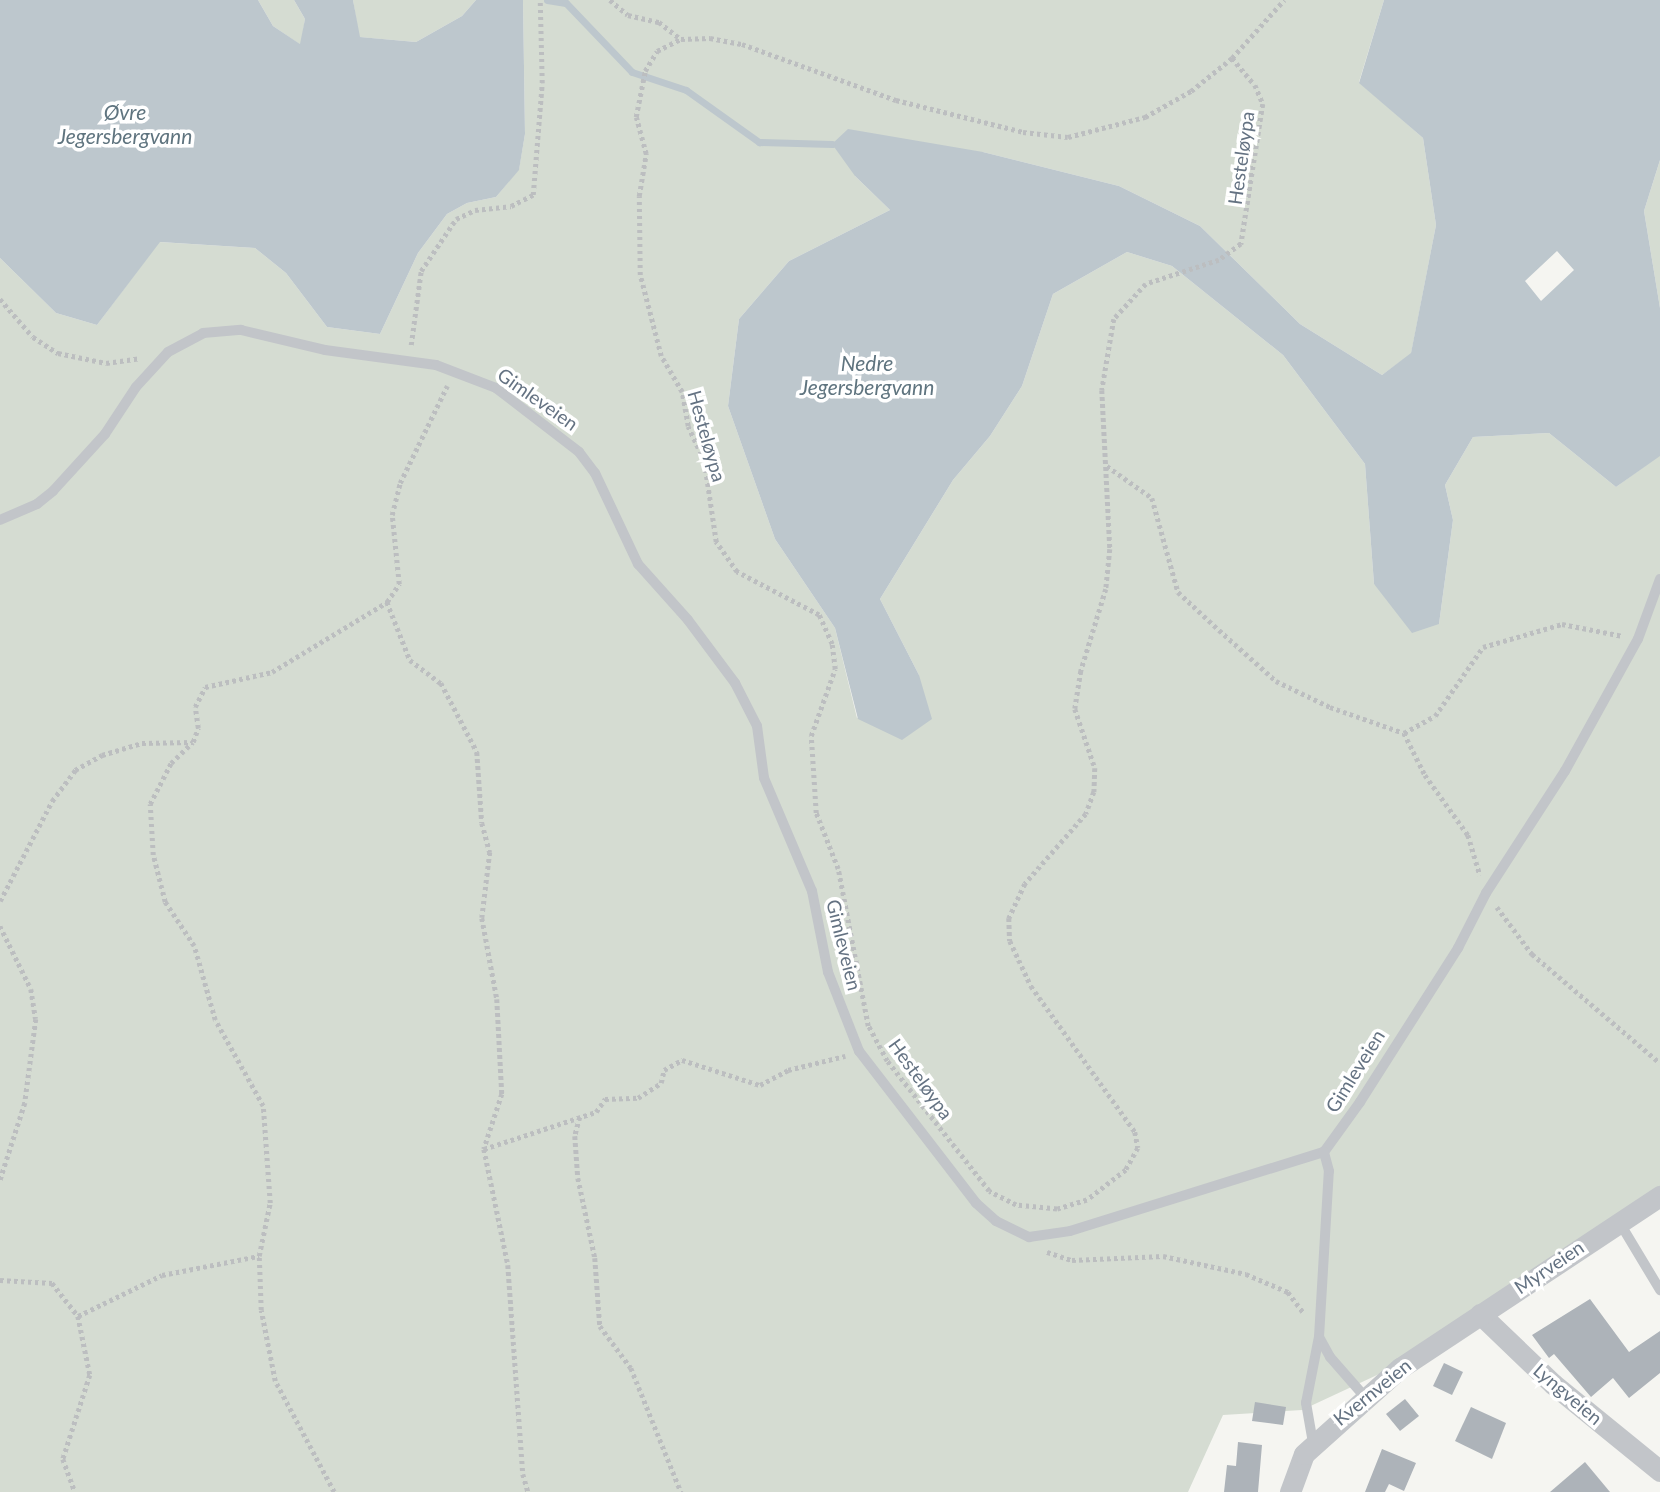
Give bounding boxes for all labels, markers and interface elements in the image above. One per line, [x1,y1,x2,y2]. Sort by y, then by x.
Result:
water label: Øvre Jegersbergvann [58,99,192,149]
street label: Hesteløypa [1223,110,1259,206]
water label: Nedre Jegersbergvann [800,350,934,400]
street label: Gimleveien [493,363,583,435]
street label: Hesteløypa [683,388,731,484]
street label: Gimleveien [822,897,866,993]
street label: Gimleveien [1321,1025,1389,1117]
street label: Hesteløypa [884,1034,958,1124]
street label: Myrveien [1510,1235,1588,1299]
street label: Kvernveien [1329,1354,1415,1430]
street label: Lyngveien [1529,1359,1607,1429]

